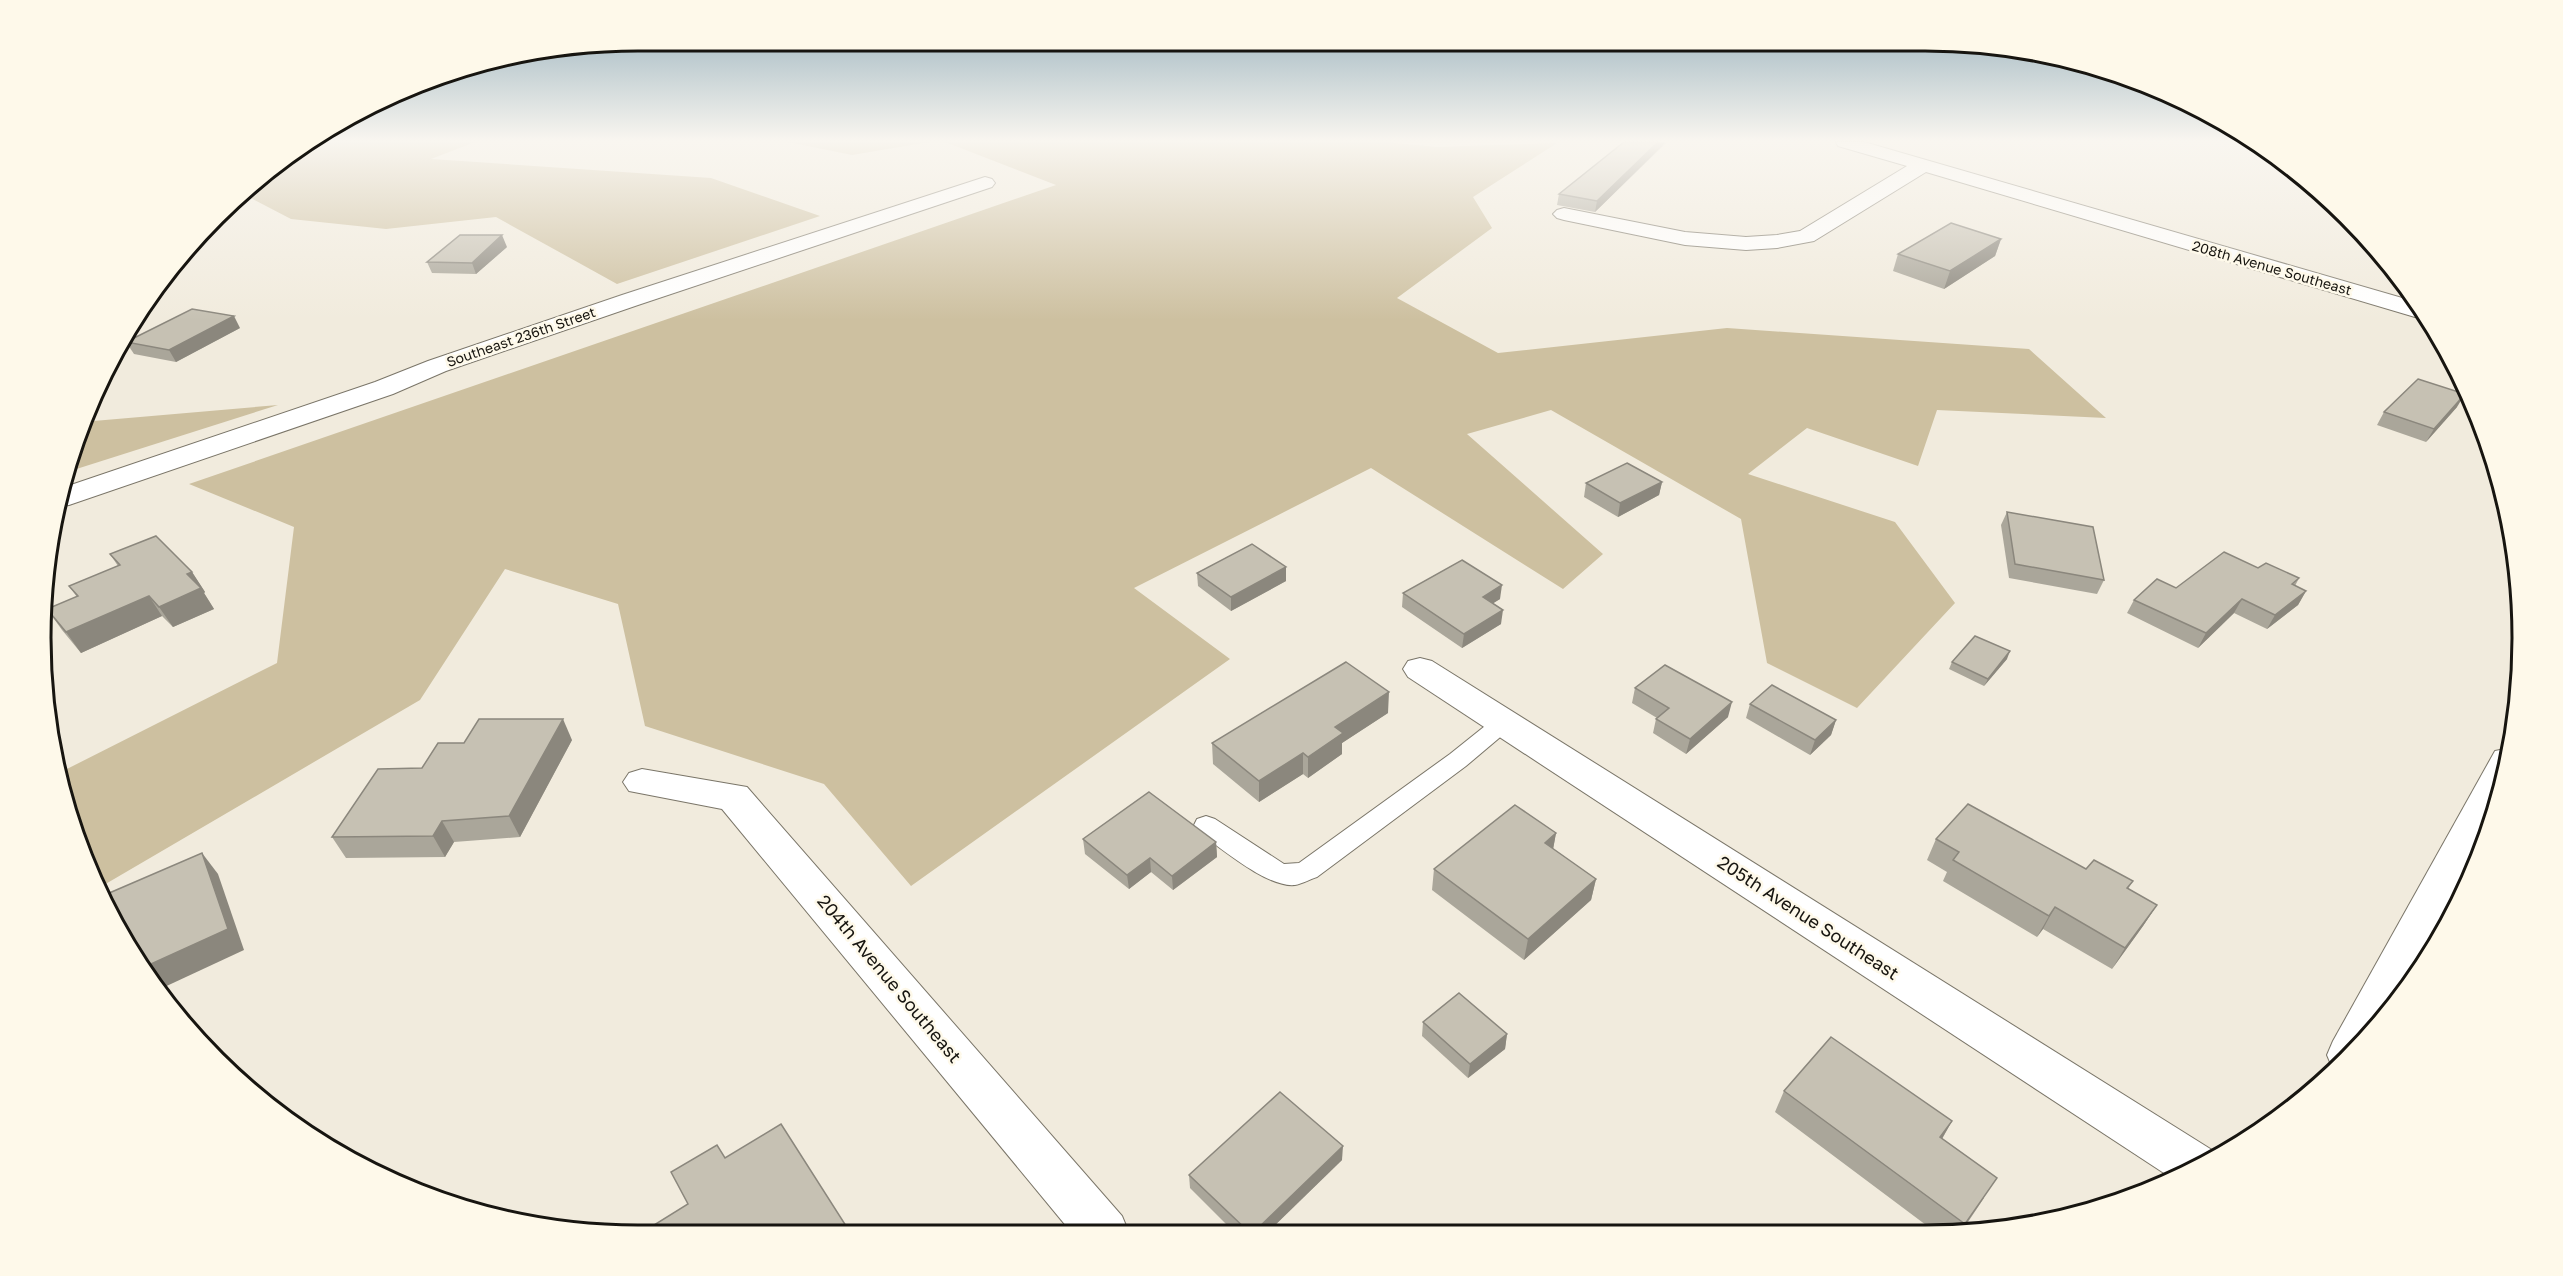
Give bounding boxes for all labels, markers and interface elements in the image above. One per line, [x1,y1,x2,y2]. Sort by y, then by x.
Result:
street label: 208th Avenue Southeast [2190,237,2354,298]
street label: Southeast 236th Street [444,303,598,370]
street label: 205th Avenue Southeast [1714,850,1903,984]
street label: 204th Avenue Southeast [813,890,966,1067]

